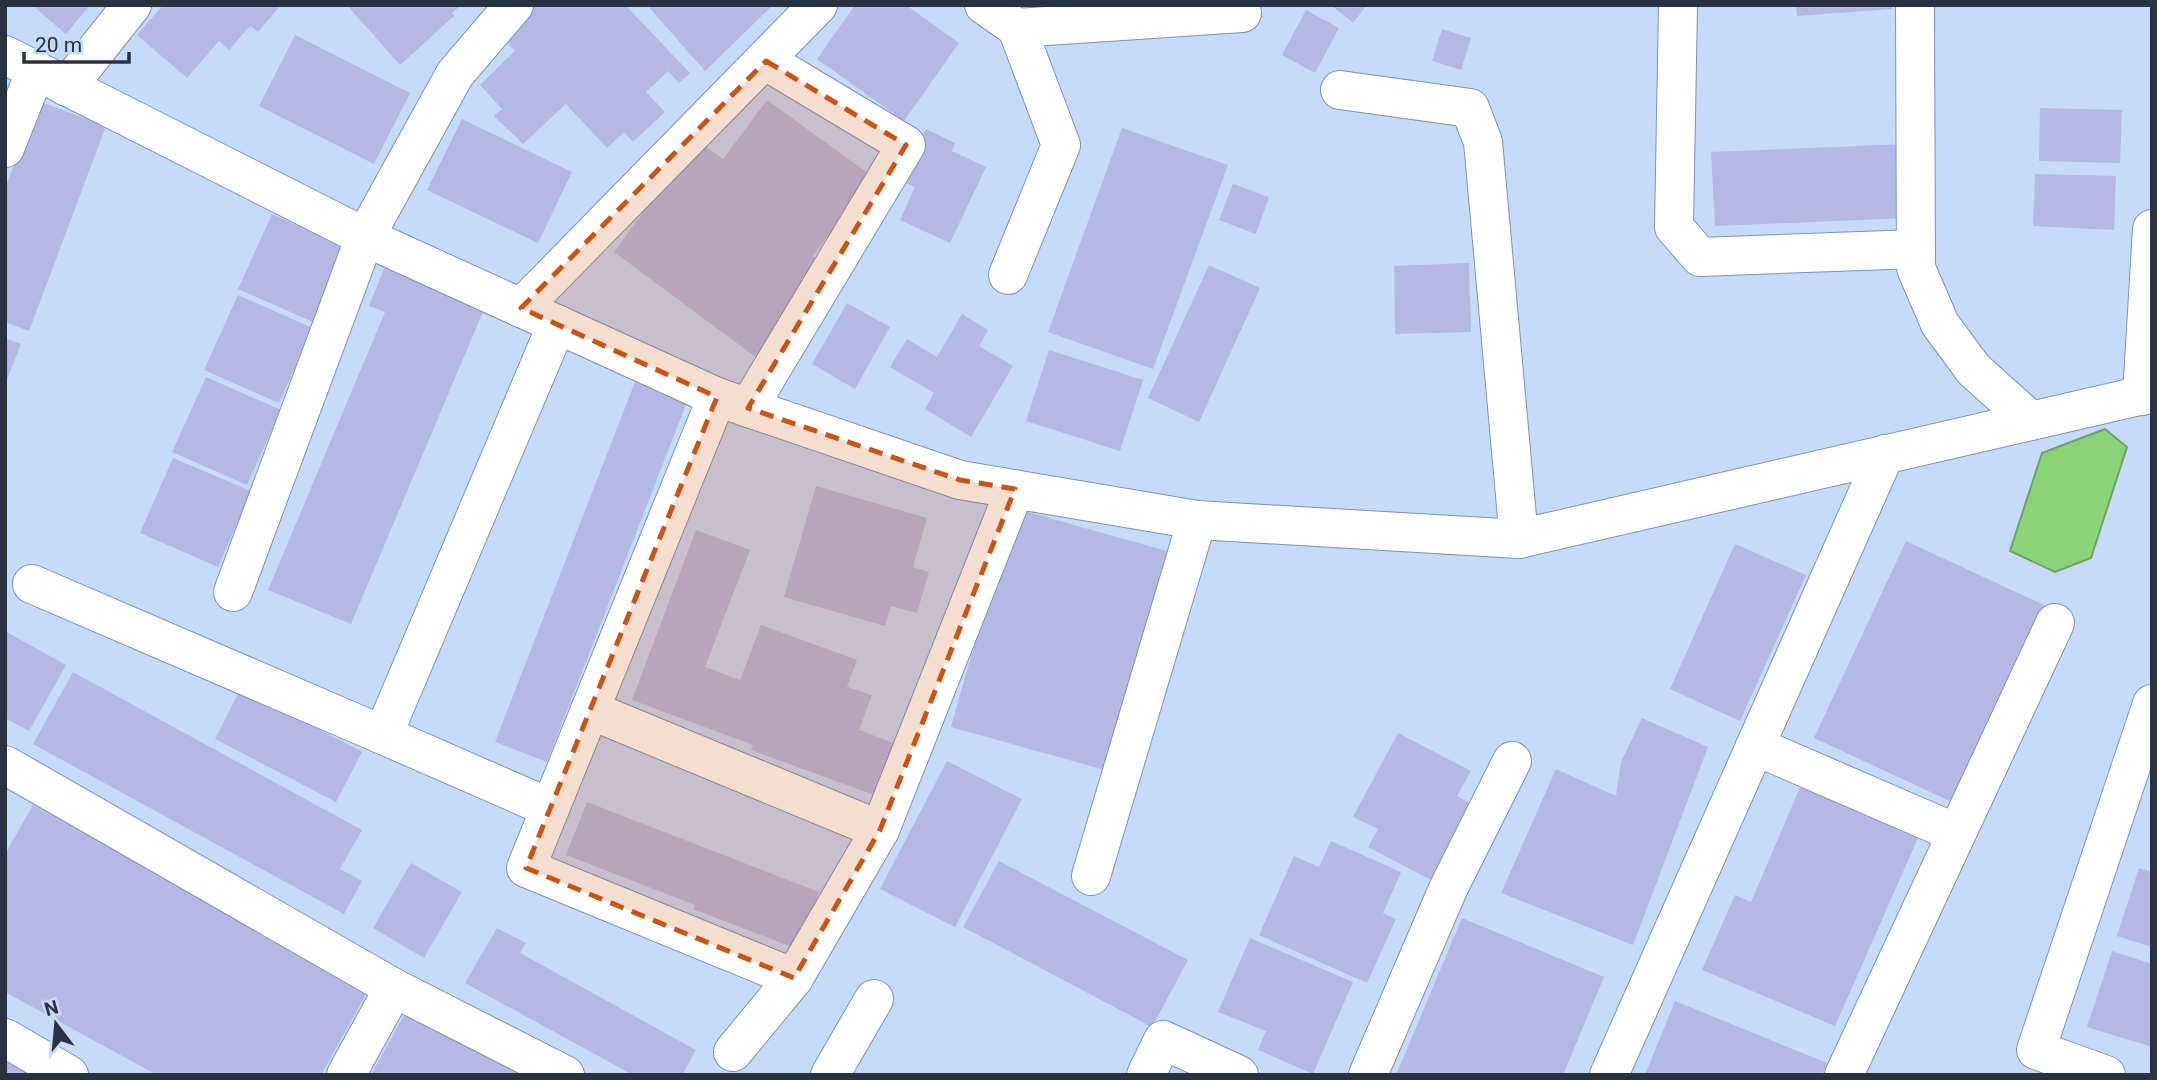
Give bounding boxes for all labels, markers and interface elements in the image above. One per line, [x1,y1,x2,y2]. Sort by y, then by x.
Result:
scale bar [24,21,130,65]
text: 20 m [35,33,82,57]
north arrow [21,989,91,1059]
text: N [42,995,61,1021]

